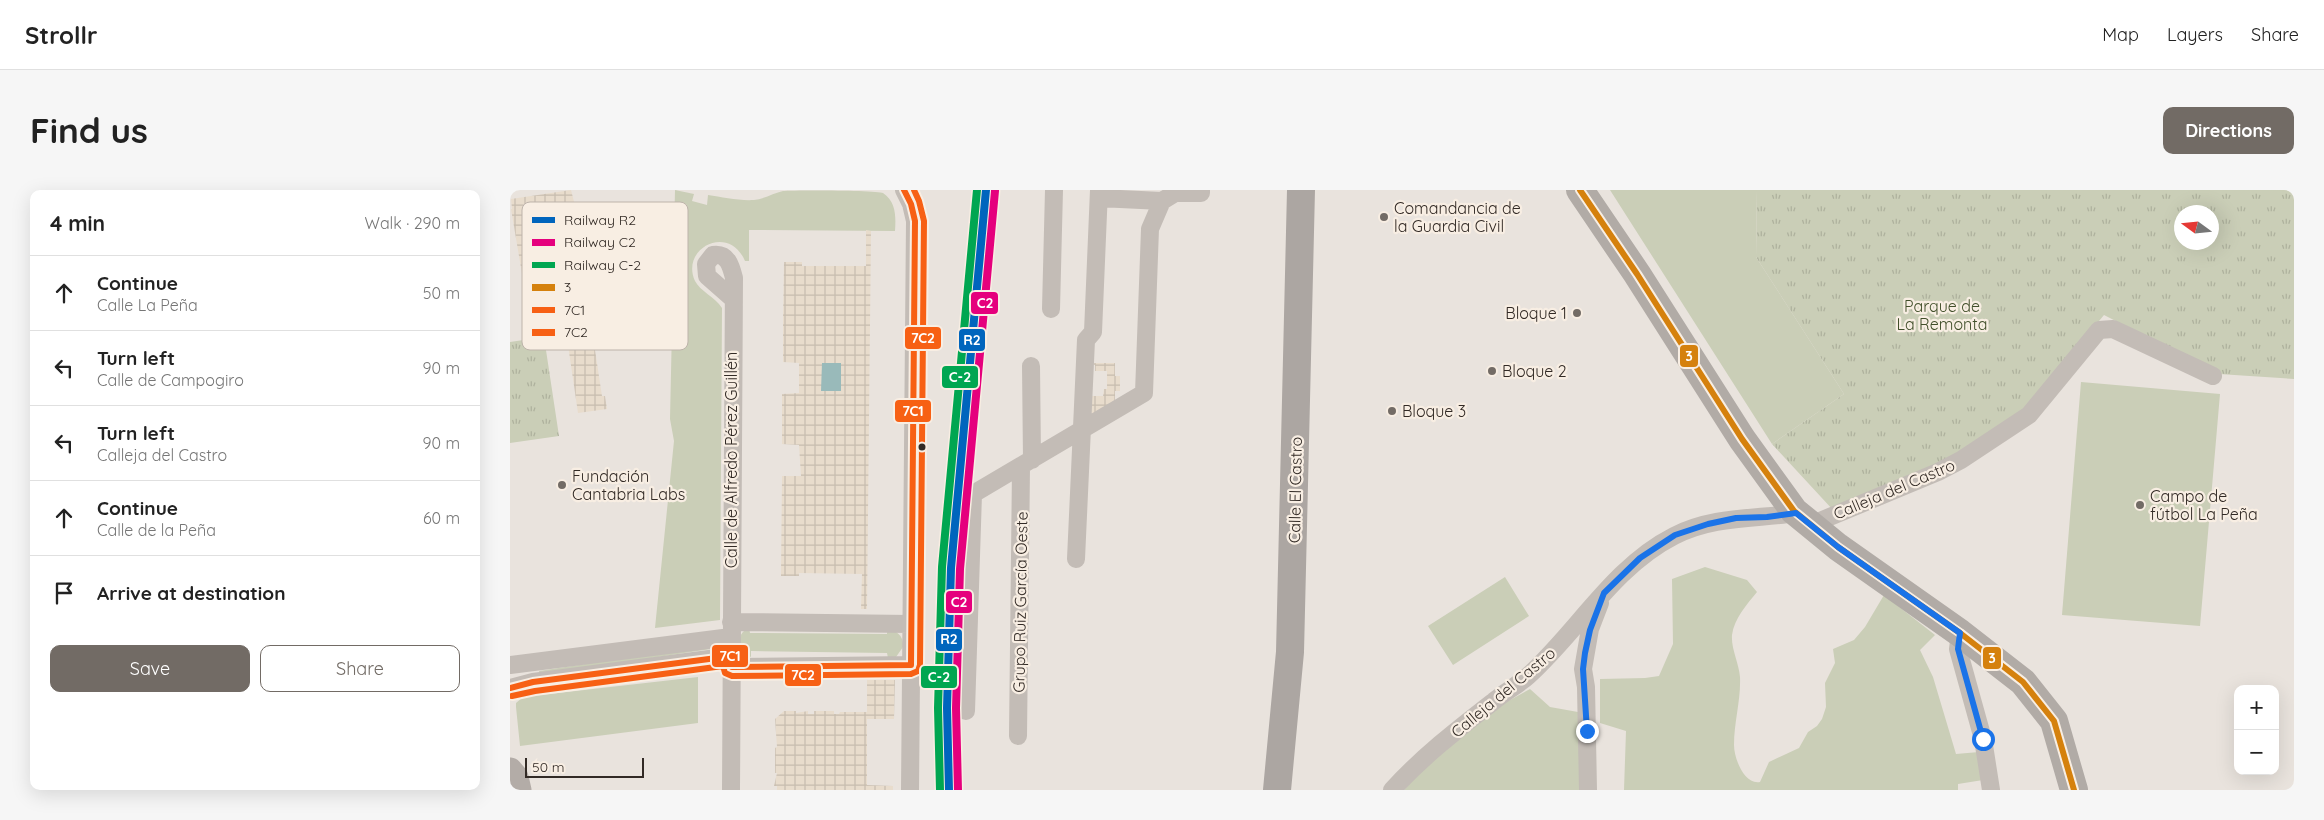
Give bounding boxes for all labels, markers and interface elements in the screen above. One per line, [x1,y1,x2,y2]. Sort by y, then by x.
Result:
text: Strollr [25,20,97,50]
text: Map [2102,23,2139,46]
text: Layers [2167,23,2223,46]
text: Share [2251,23,2299,46]
button: Directions [2163,107,2294,154]
text: Find us [30,108,148,152]
place label: Comandancia de la Guardia Civil [1394,198,1521,236]
legend [522,202,688,350]
north arrow [2174,205,2219,250]
text: 4 min [50,210,105,236]
text: Railway R2 [564,211,636,229]
marker: Comandancia de la Guardia Civil [1378,211,1390,223]
text: Walk · 290 m [365,213,460,233]
text: Railway C2 [564,233,636,251]
text: Railway C-2 [564,256,641,274]
text: Continue [97,271,178,295]
text: 3 [564,278,571,296]
icon: ahead [50,279,78,307]
text: 50 m [423,283,460,303]
line badge: C2 [970,291,999,315]
text: C2 [977,294,993,312]
text: Calle La Peña [97,295,198,315]
park label: Parque de La Remonta [1897,296,1987,334]
text: 7C1 [564,301,585,319]
place label: Bloque 1 [1505,303,1567,323]
marker: Bloque 1 [1571,307,1583,319]
text: 7C2 [564,323,588,341]
line badge: 7C2 [904,326,942,350]
line badge: R2 [958,328,986,352]
text: 7C2 [911,329,935,347]
text: R2 [963,331,981,349]
line badge: 3 [1679,344,1699,368]
text: Turn left [97,346,175,370]
text: 3 [1685,347,1693,365]
street label: Calle de Alfredo Pérez Guillén [721,352,741,568]
icon: left [50,354,78,382]
text: 90 m [423,358,460,378]
place label: Bloque 2 [1502,361,1567,381]
line badge: C-2 [941,365,979,389]
marker: Bloque 2 [1486,365,1498,377]
text: C-2 [949,368,971,386]
text: Calle de Campogiro [97,370,244,390]
line badge: 7C1 [894,399,932,423]
place label: Bloque 3 [1402,401,1466,421]
text: 7C1 [902,402,924,420]
marker: Bloque 3 [1386,405,1398,417]
text: Turn left [97,421,175,445]
icon: left [50,429,78,457]
text: 90 m [423,433,460,453]
street label: Calle El Castro [1284,437,1306,543]
unlabelled marker [917,442,927,452]
text: Calleja del Castro [97,445,227,465]
street label: Calleja del Castro [1830,454,1958,524]
place label: Fundación Cantabria Labs [572,466,685,504]
marker: Fundación Cantabria Labs [556,479,568,491]
place label: Campo de fútbol La Peña [2150,486,2258,524]
text: Continue [97,496,178,520]
marker: Campo de fútbol La Peña [2134,499,2146,511]
icon: ahead [50,504,78,532]
text: 60 m [423,508,460,528]
street label: Grupo Ruiz García Oeste [1008,511,1032,693]
text: Calle de la Peña [97,520,216,540]
icon: arrive [50,579,78,607]
text: Arrive at destination [97,581,286,605]
line badge: C2 [945,590,973,614]
text: C2 [951,593,967,611]
line badge: R2 [935,628,963,652]
text: R2 [940,630,958,648]
street label: Calleja del Castro [1447,643,1559,741]
line badge: 7C1 [711,644,749,668]
button: Save [50,645,250,692]
button: Share [260,645,460,692]
line badge: 3 [1982,646,2002,670]
text: 7C1 [719,647,741,665]
text: 3 [1988,649,1996,667]
line badge: 7C2 [784,663,822,687]
line badge: C-2 [920,665,958,689]
text: 7C2 [791,666,815,684]
text: C-2 [928,668,950,686]
map controls [2234,685,2279,775]
button: + [2234,685,2279,730]
route end [1576,720,1599,743]
route start [1972,728,1995,751]
button: − [2234,730,2279,775]
scale bar [525,755,644,778]
text: 50 m [532,758,565,776]

